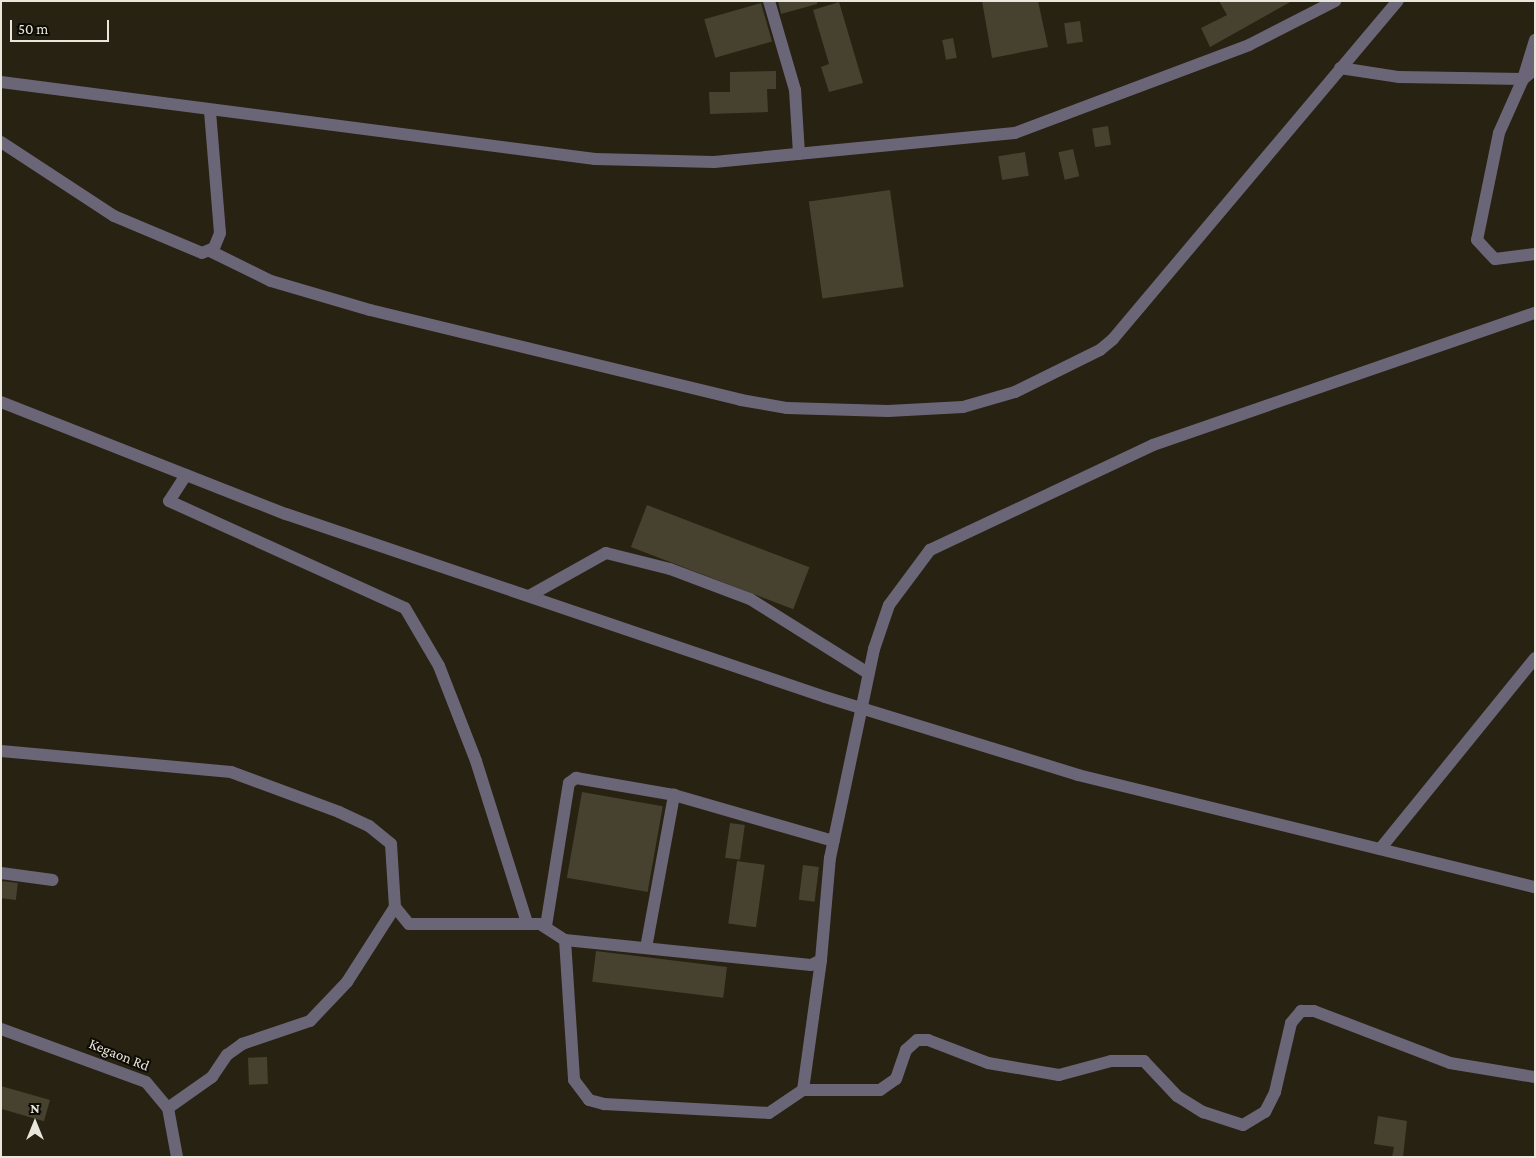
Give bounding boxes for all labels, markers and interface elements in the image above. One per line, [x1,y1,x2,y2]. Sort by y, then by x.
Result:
scale bar [12,10,111,42]
text: 50 m [18,21,48,37]
street label: Kegaon Rd [86,1035,152,1075]
north arrow [10,1098,60,1148]
text: N [30,1100,40,1116]

